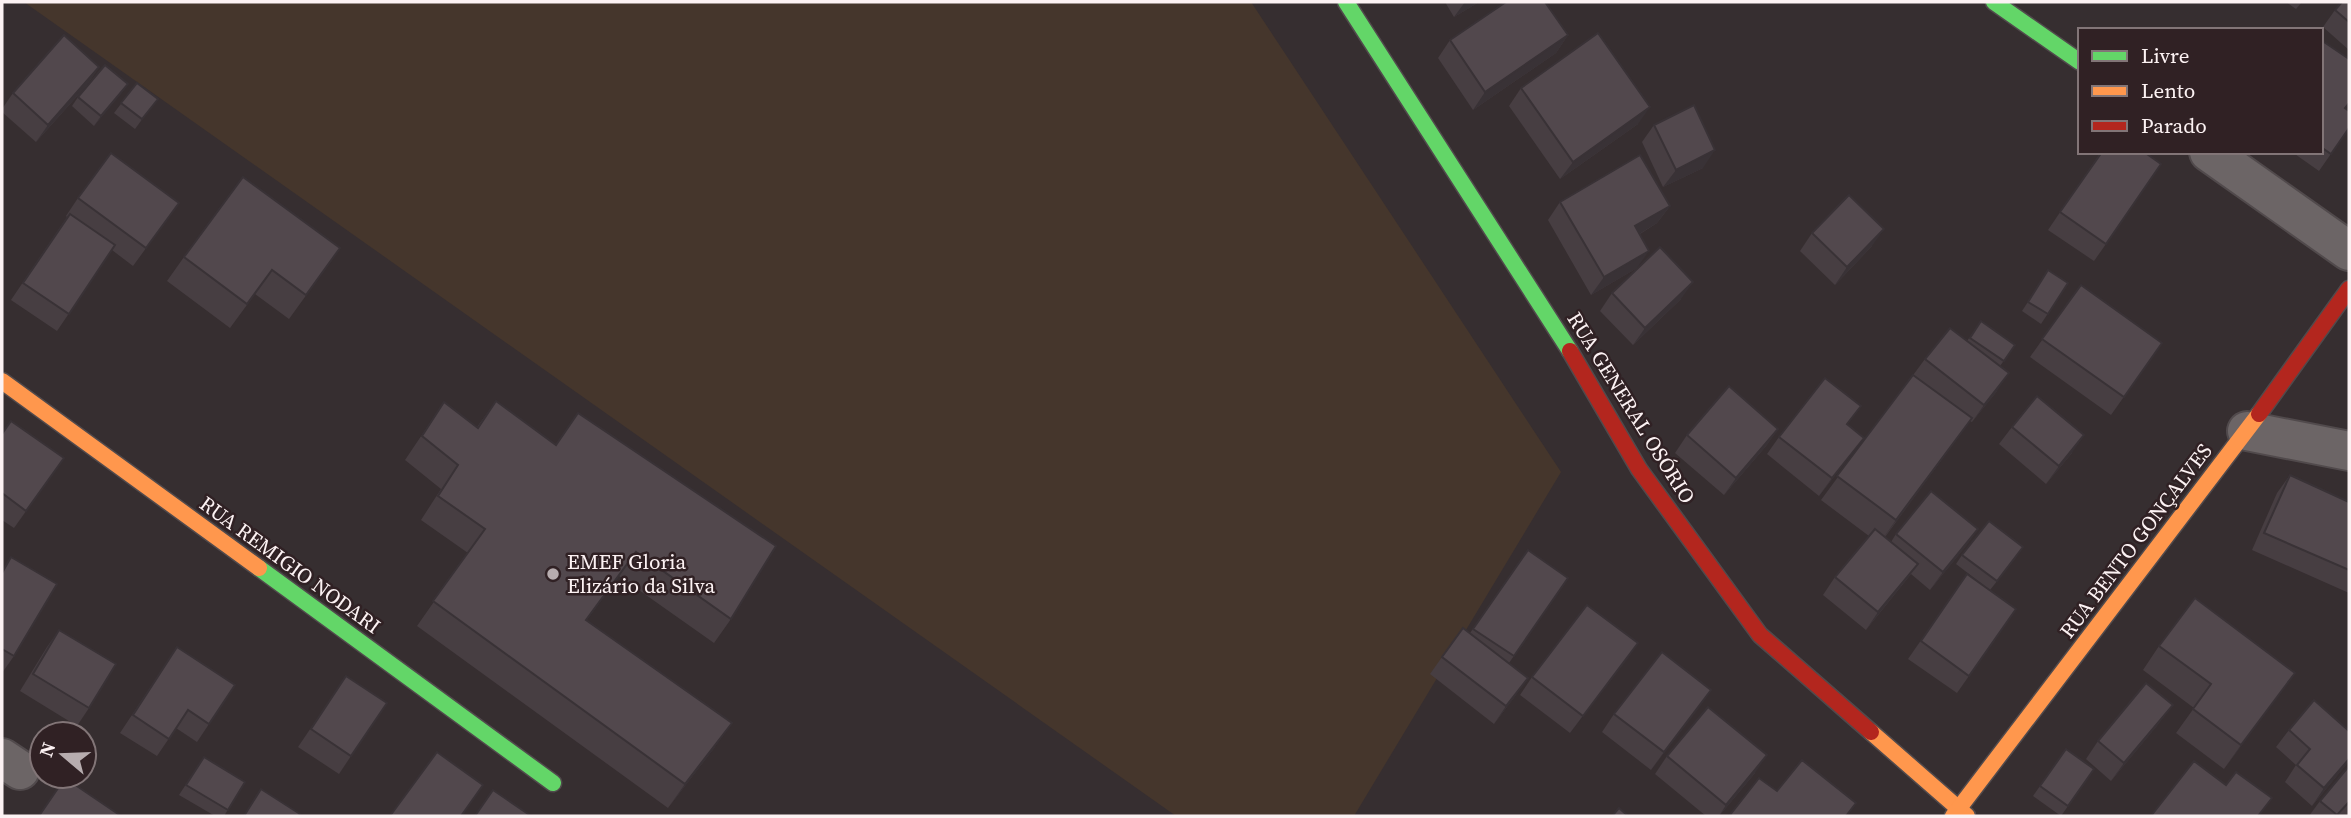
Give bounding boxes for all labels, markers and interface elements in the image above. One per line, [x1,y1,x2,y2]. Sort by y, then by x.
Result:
legend [2078,28,2323,154]
text: Livre [2141,41,2189,70]
text: Lento [2141,76,2195,105]
text: Parado [2141,111,2207,140]
street label: RUA GENERAL OSÓRIO [1561,306,1702,509]
street label: RUA BENTO GONÇALVES [2053,437,2219,644]
street label: RUA REMIGIO NODARI [194,489,387,640]
place label: EMEF Gloria Elizário da Silva [567,547,716,600]
marker: EMEF Gloria Elizário da Silva [545,566,561,582]
north arrow [28,720,98,790]
text: N [32,739,62,760]

